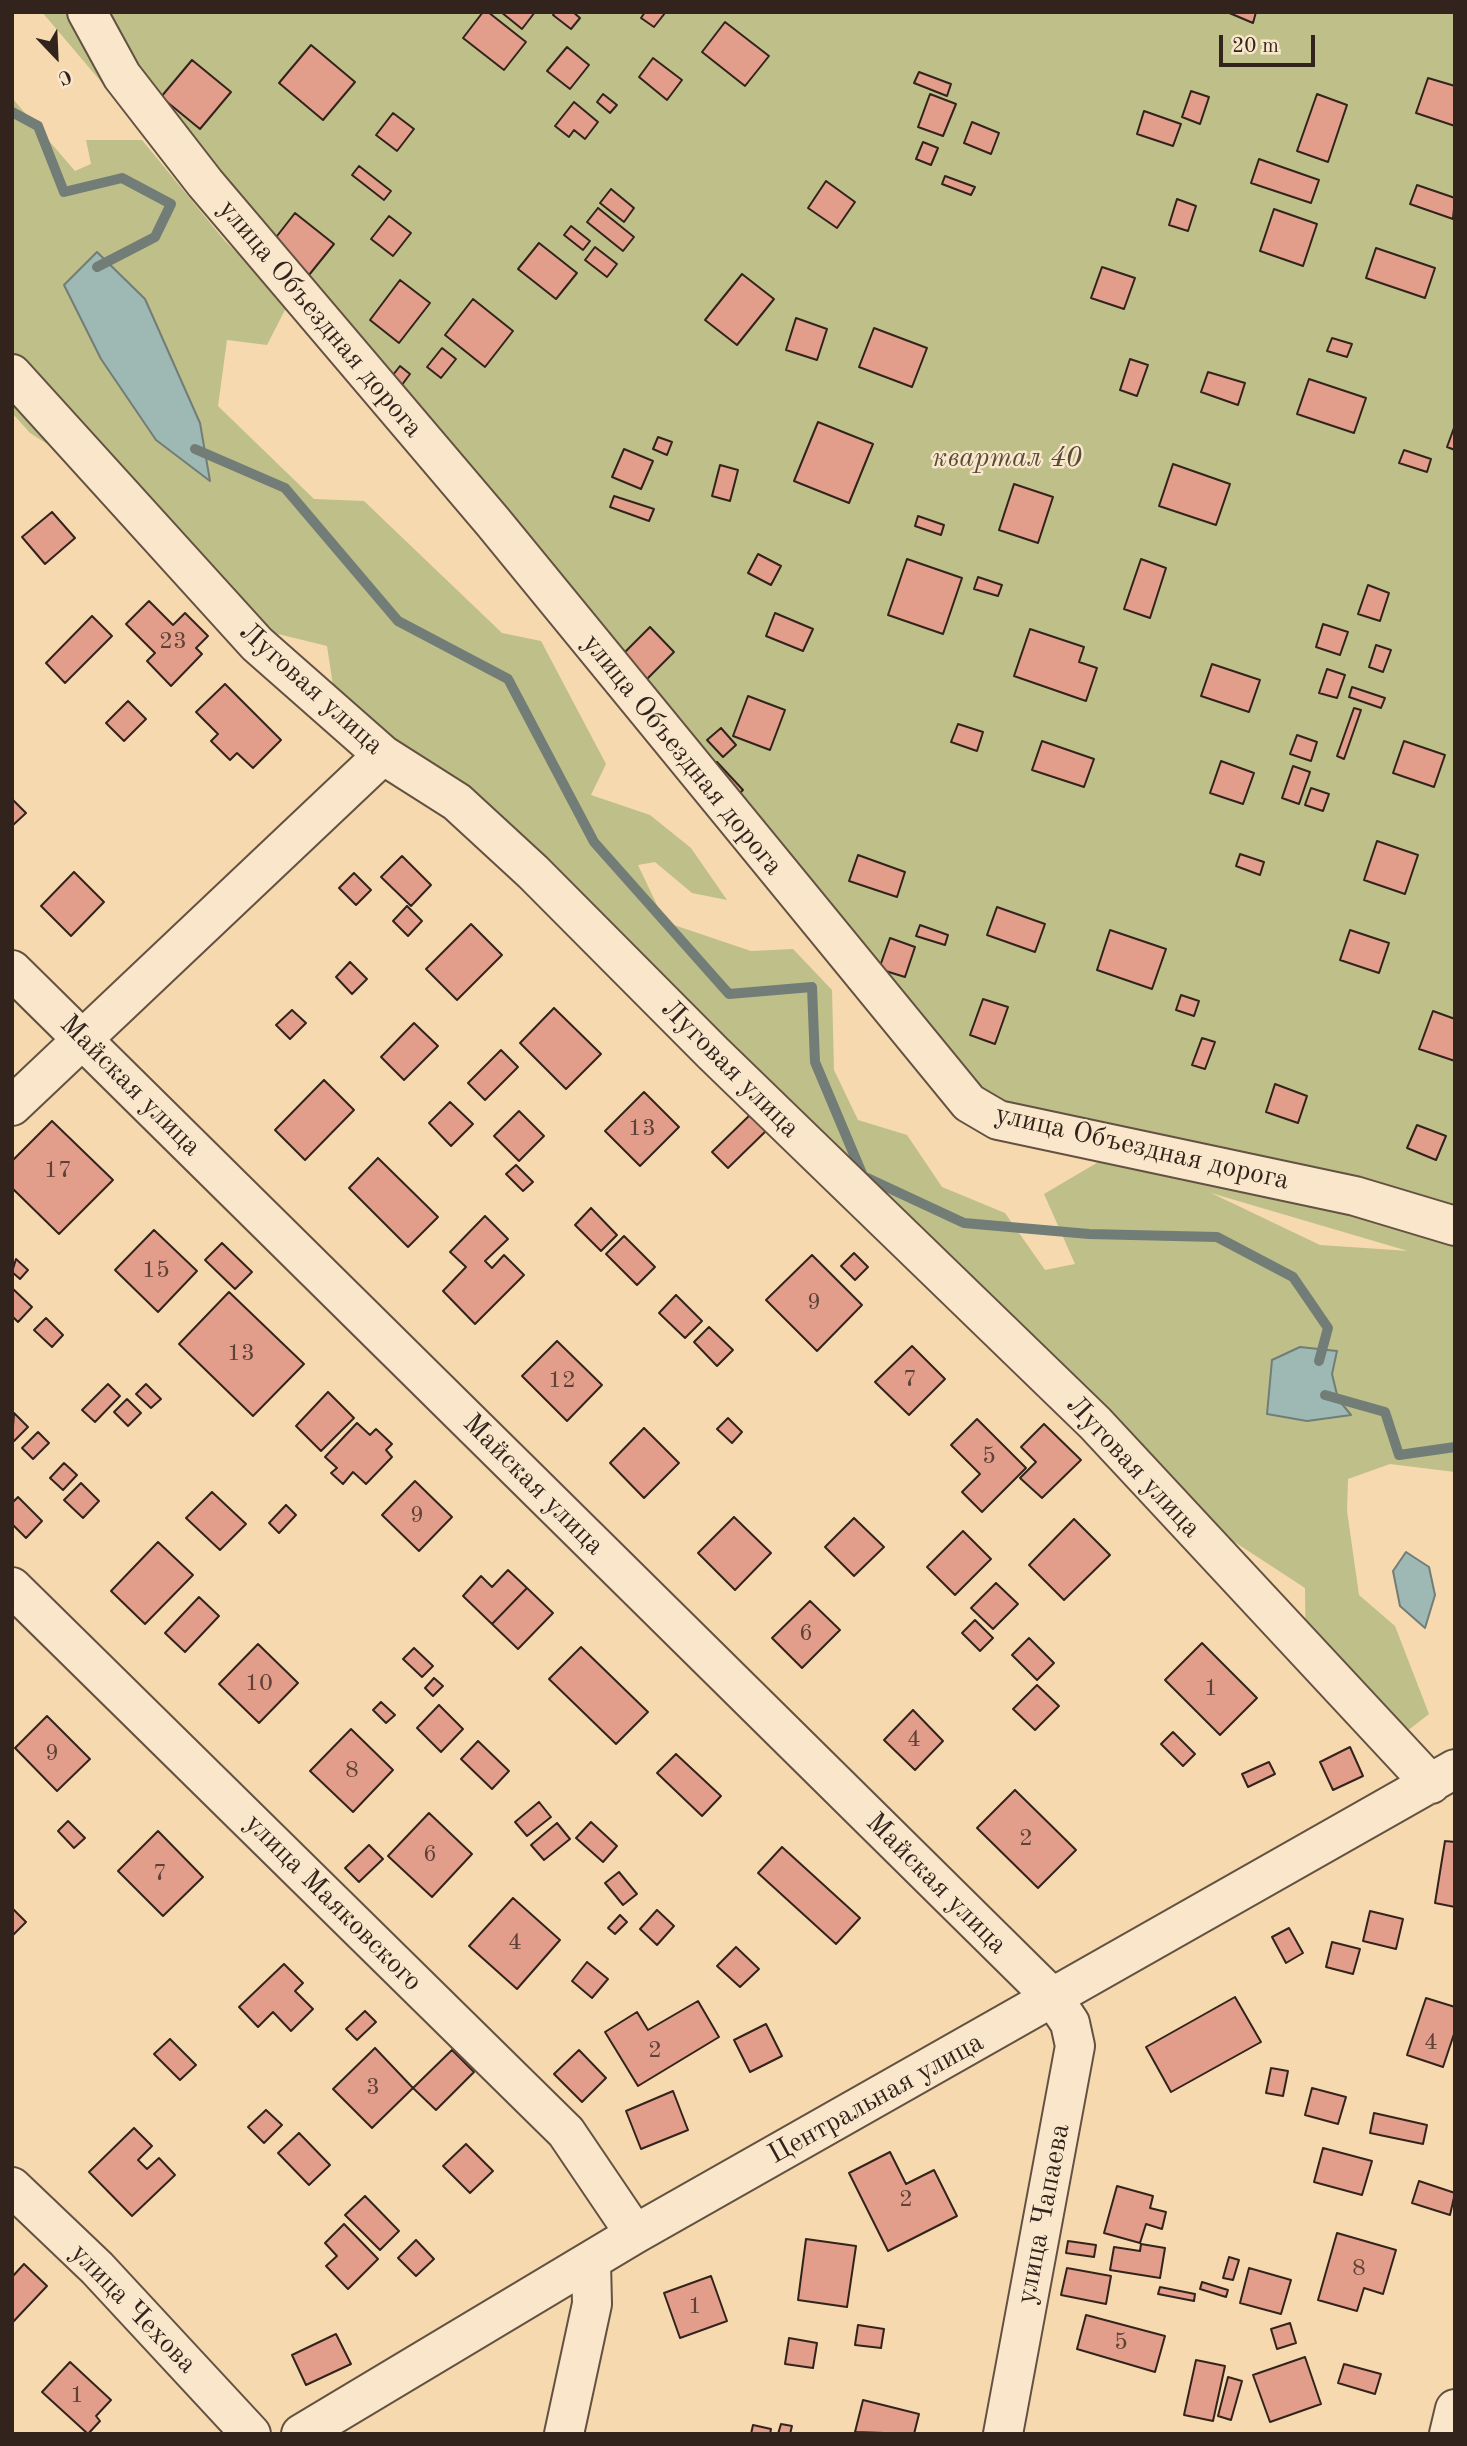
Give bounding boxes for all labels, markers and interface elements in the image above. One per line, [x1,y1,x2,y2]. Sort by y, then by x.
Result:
north arrow [21,21,91,91]
scale bar [1222,21,1318,65]
text: 20 m [1232,36,1279,57]
text: С [55,65,74,87]
street label: улица Объездная дорога [210,193,430,445]
park label: квартал 40 [932,442,1082,476]
street label: Луговая улица [232,615,390,763]
house number: 23 [159,628,187,656]
street label: улица Объездная дорога [574,628,790,882]
street label: Луговая улица [654,993,806,1145]
street label: Майская улица [52,1008,208,1164]
street label: улица Объездная дорога [992,1098,1292,1198]
house number: 13 [628,1115,656,1143]
house number: 17 [44,1157,72,1185]
house number: 15 [142,1257,170,1285]
house number: 9 [807,1289,821,1317]
house number: 13 [227,1340,255,1368]
house number: 7 [903,1366,917,1394]
house number: 12 [548,1367,576,1395]
street label: Луговая улица [1058,1389,1208,1545]
street label: Майская улица [455,1407,611,1563]
house number: 5 [982,1443,996,1471]
house number: 9 [410,1502,424,1530]
house number: 6 [799,1620,813,1648]
house number: 10 [245,1670,273,1698]
house number: 1 [1204,1675,1218,1703]
house number: 4 [907,1726,921,1754]
house number: 9 [45,1740,59,1768]
house number: 8 [345,1757,359,1785]
street label: Майская улица [858,1806,1014,1962]
street label: улица Маяковского [237,1807,429,1999]
house number: 2 [1019,1825,1033,1853]
house number: 6 [423,1841,437,1869]
house number: 7 [153,1860,167,1888]
house number: 4 [508,1929,522,1957]
street label: Центральная улица [762,2026,990,2172]
house number: 4 [1424,2029,1438,2057]
house number: 2 [648,2037,662,2065]
house number: 3 [366,2074,380,2102]
street label: улица Чапаева [1010,2121,1078,2307]
house number: 2 [899,2186,913,2214]
street label: улица Чехова [63,2237,203,2381]
house number: 8 [1352,2255,1366,2283]
house number: 1 [688,2293,702,2321]
house number: 5 [1114,2329,1128,2357]
house number: 1 [70,2382,84,2410]

